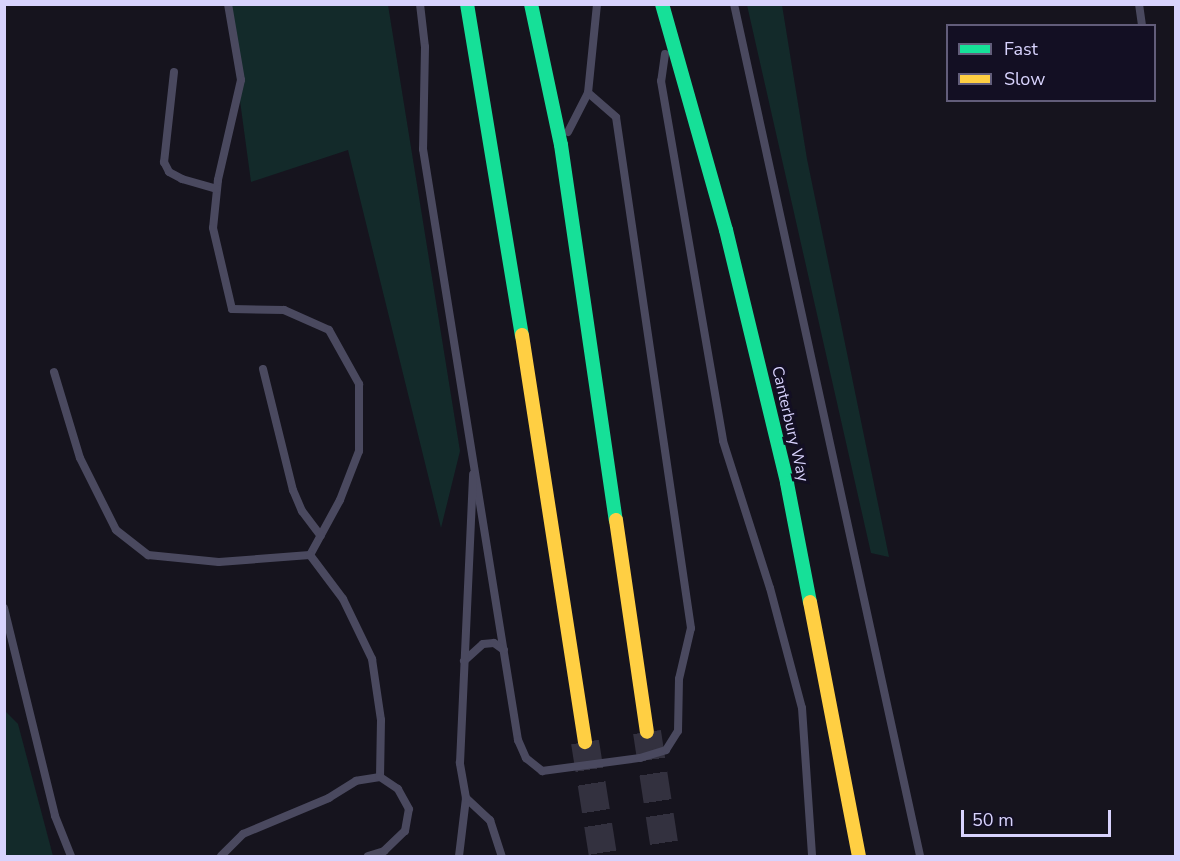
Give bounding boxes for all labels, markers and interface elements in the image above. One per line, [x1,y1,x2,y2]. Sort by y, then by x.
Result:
legend [946,24,1156,102]
text: Fast [1004,37,1038,61]
text: Slow [1004,67,1045,91]
street label: Canterbury Way [767,364,813,484]
scale bar [964,798,1114,836]
text: 50 m [972,808,1014,832]

